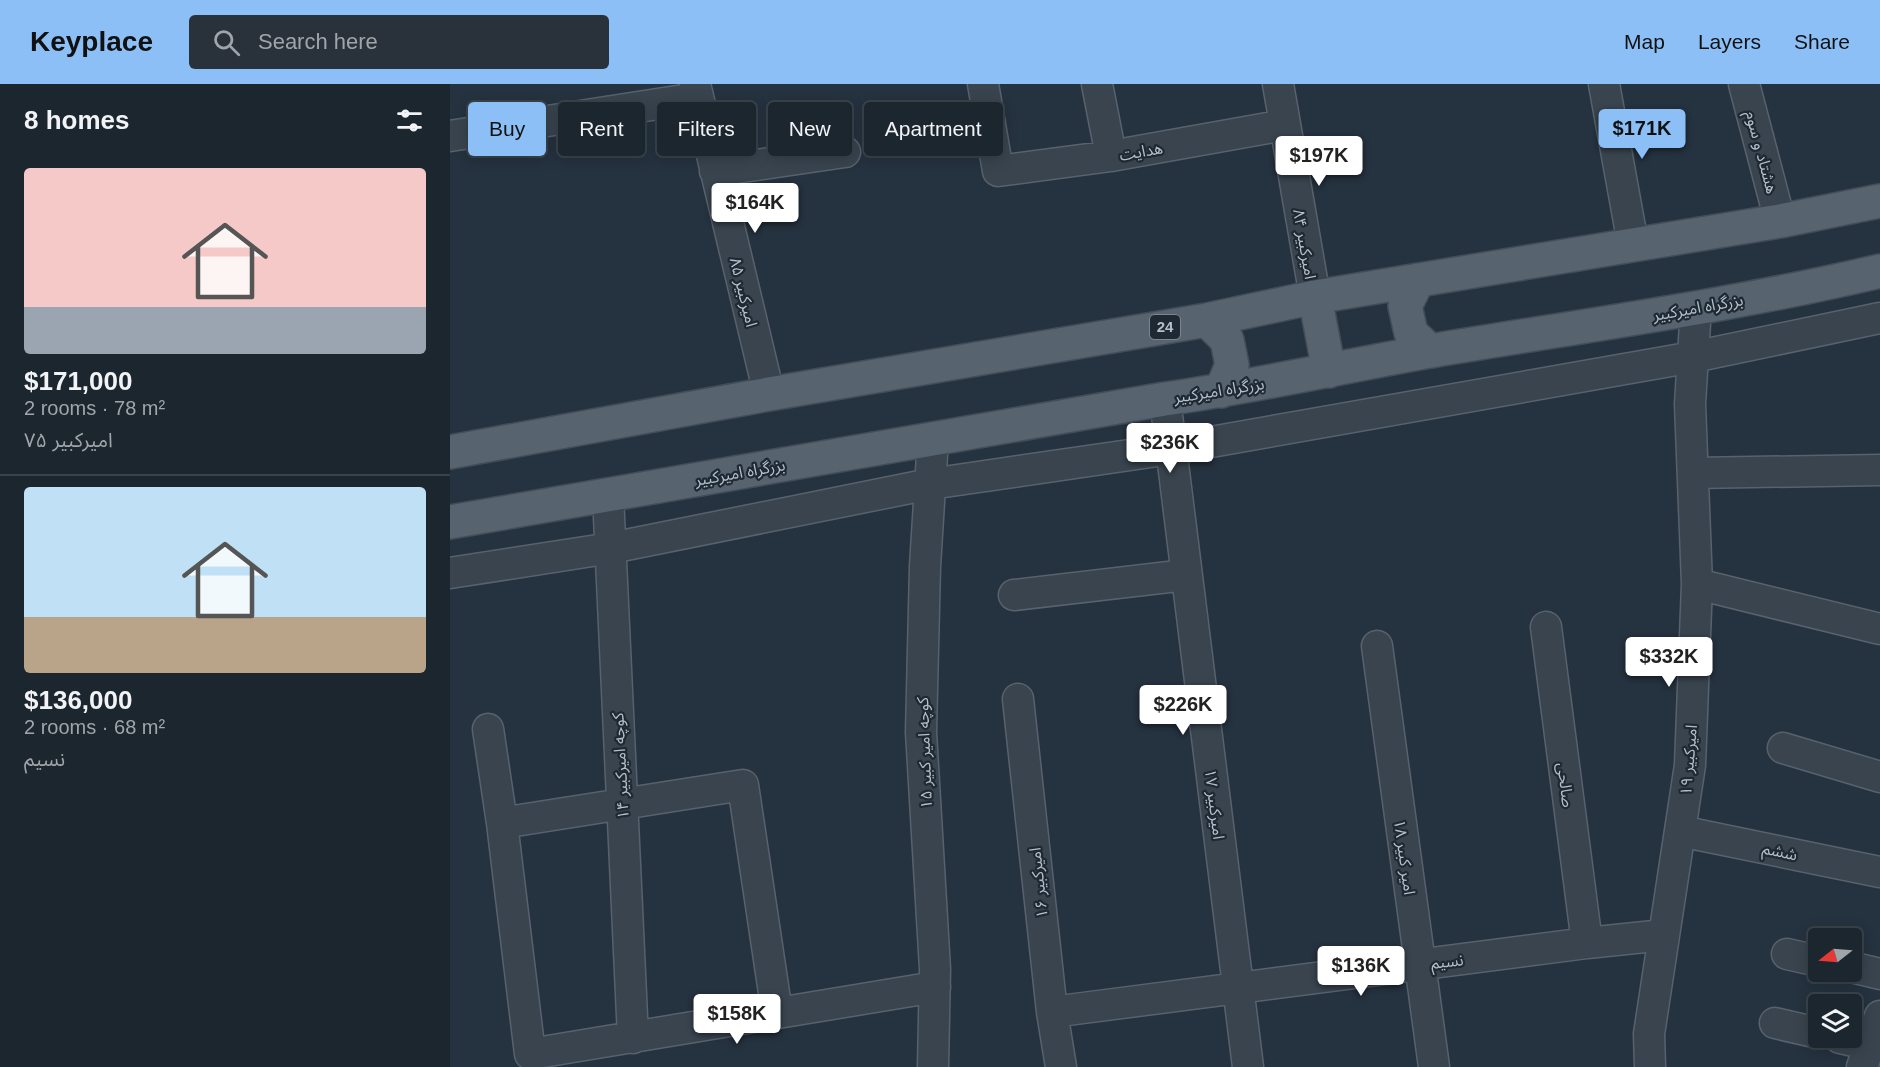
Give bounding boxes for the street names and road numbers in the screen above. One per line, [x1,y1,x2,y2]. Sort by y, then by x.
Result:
street label: هشتاد و سوم [1738,109,1781,196]
street label: هدایت [1118,139,1164,164]
street label: امیرکبیر ۸۴ [1289,208,1319,281]
street label: امیرکبیر ۸۵ [726,256,760,329]
street label: بزرگراه امیرکبیر [1651,291,1745,325]
road number: 24 [1150,315,1180,339]
street label: بزرگراه امیرکبیر [1172,375,1266,407]
street label: بزرگراه امیرکبیر [693,456,787,490]
street label: کوچه امیر کبیر ۱۵ [914,696,937,809]
street label: کوچه امیرکبیر ۱۴ [609,712,634,820]
street label: امیرکبیر ۱۹ [1677,724,1701,796]
street label: صالحی [1553,762,1577,809]
street label: امیرکبیر ۱۷ [1201,768,1227,840]
street label: امیر کبیر ۱۸ [1390,818,1418,896]
street label: ششم [1760,840,1799,867]
street label: امیرکبیر ۱۶ [1026,847,1052,919]
street label: نسیم [1430,951,1465,976]

